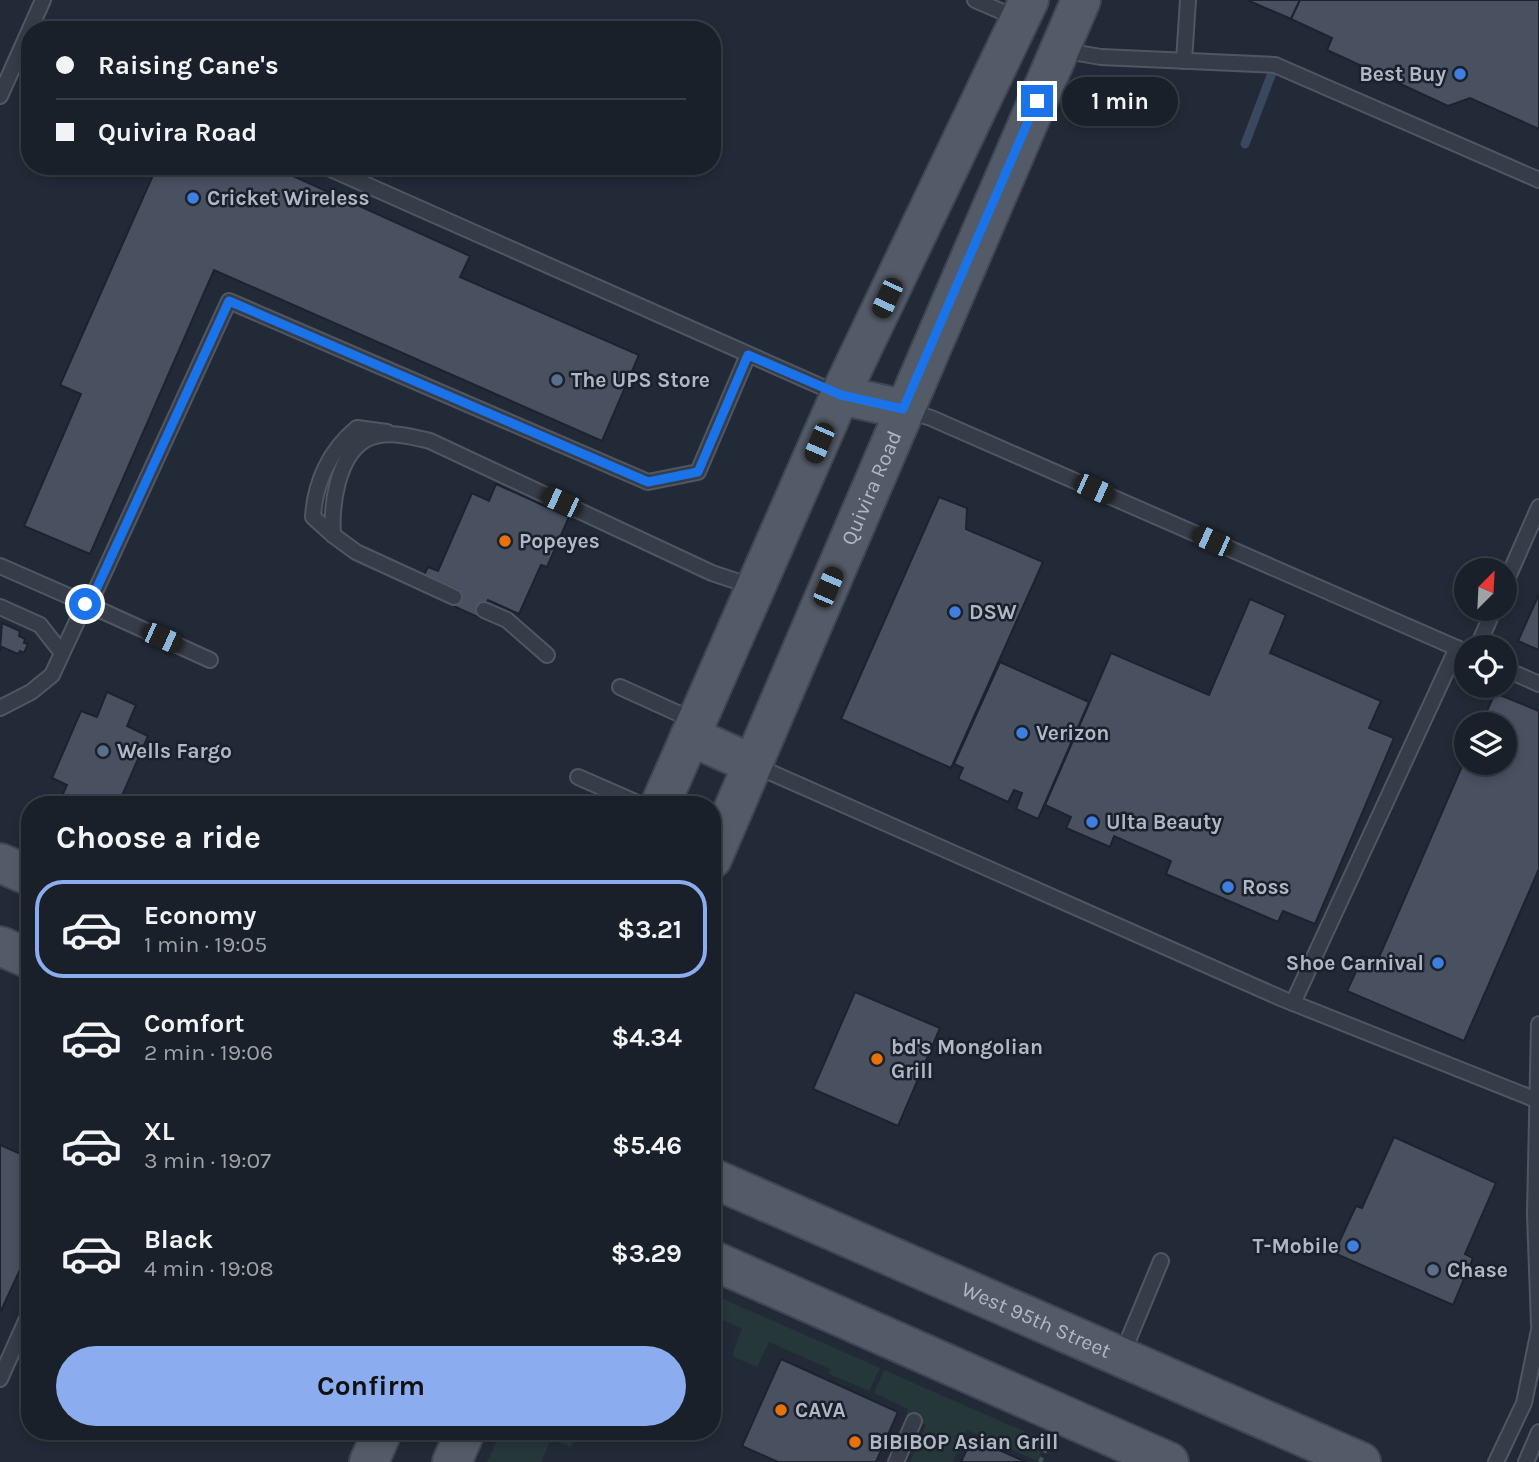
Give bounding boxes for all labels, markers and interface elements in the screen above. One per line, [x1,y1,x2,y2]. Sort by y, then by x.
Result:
text: Raising Cane's [98,50,279,81]
place label: Best Buy [1359,62,1446,86]
marker: Best Buy [1452,66,1468,82]
callout: 1 min [1062,76,1177,126]
route end [1021,85,1053,117]
text: 1 min [1091,88,1149,115]
text: Quivira Road [98,117,257,148]
place label: Cricket Wireless [207,186,370,210]
marker: Cricket Wireless [185,190,201,206]
car [869,275,906,321]
place label: The UPS Store [571,368,710,392]
marker: The UPS Store [549,372,565,388]
car [802,420,837,466]
street label: Quivira Road [836,427,907,549]
car [1071,471,1118,507]
car [538,484,585,520]
car [1189,523,1236,559]
place label: Popeyes [519,529,600,553]
marker: Popeyes [497,533,513,549]
north arrow [1454,558,1517,621]
map controls [1454,558,1517,775]
car [811,564,846,610]
route start [69,588,101,620]
place label: DSW [969,600,1017,624]
marker: DSW [947,604,963,620]
car [139,620,186,656]
button: locate [1454,635,1517,698]
button: layers [1454,712,1517,775]
place label: Verizon [1036,721,1109,745]
marker: Verizon [1014,725,1030,741]
place label: Wells Fargo [117,739,232,763]
marker: Wells Fargo [95,743,111,759]
place label: Ulta Beauty [1106,810,1222,834]
marker: Ulta Beauty [1084,814,1100,830]
text: Choose a ride [56,819,261,856]
place label: Ross [1242,875,1290,899]
marker: Ross [1220,879,1236,895]
icon: car [60,898,123,961]
text: Economy [144,900,256,931]
text: $3.21 [617,914,682,945]
text: 1 min · 19:05 [144,931,267,958]
place label: Shoe Carnival [1286,951,1424,975]
marker: Shoe Carnival [1430,955,1446,971]
icon: car [60,1006,123,1069]
text: Comfort [144,1008,245,1039]
text: $4.34 [611,1022,682,1053]
place label: bd's Mongolian Grill [891,1035,1043,1083]
text: 2 min · 19:06 [144,1039,273,1066]
marker: bd's Mongolian Grill [869,1051,885,1067]
icon: car [60,1114,123,1177]
text: XL [144,1116,175,1147]
text: $5.46 [612,1130,682,1161]
text: 3 min · 19:07 [144,1147,271,1174]
icon: car [60,1222,123,1285]
text: Black [144,1224,213,1255]
place label: T-Mobile [1252,1234,1339,1258]
text: $3.29 [611,1238,682,1269]
marker: T-Mobile [1345,1238,1361,1254]
text: 4 min · 19:08 [144,1255,274,1282]
place label: Chase [1447,1258,1508,1282]
marker: Chase [1425,1262,1441,1278]
street label: West 95th Street [958,1277,1115,1363]
button: Confirm [56,1346,686,1426]
place label: CAVA [795,1398,846,1422]
marker: CAVA [773,1402,789,1418]
place label: BIBIBOP Asian Grill [869,1430,1058,1454]
marker: BIBIBOP Asian Grill [847,1434,863,1450]

